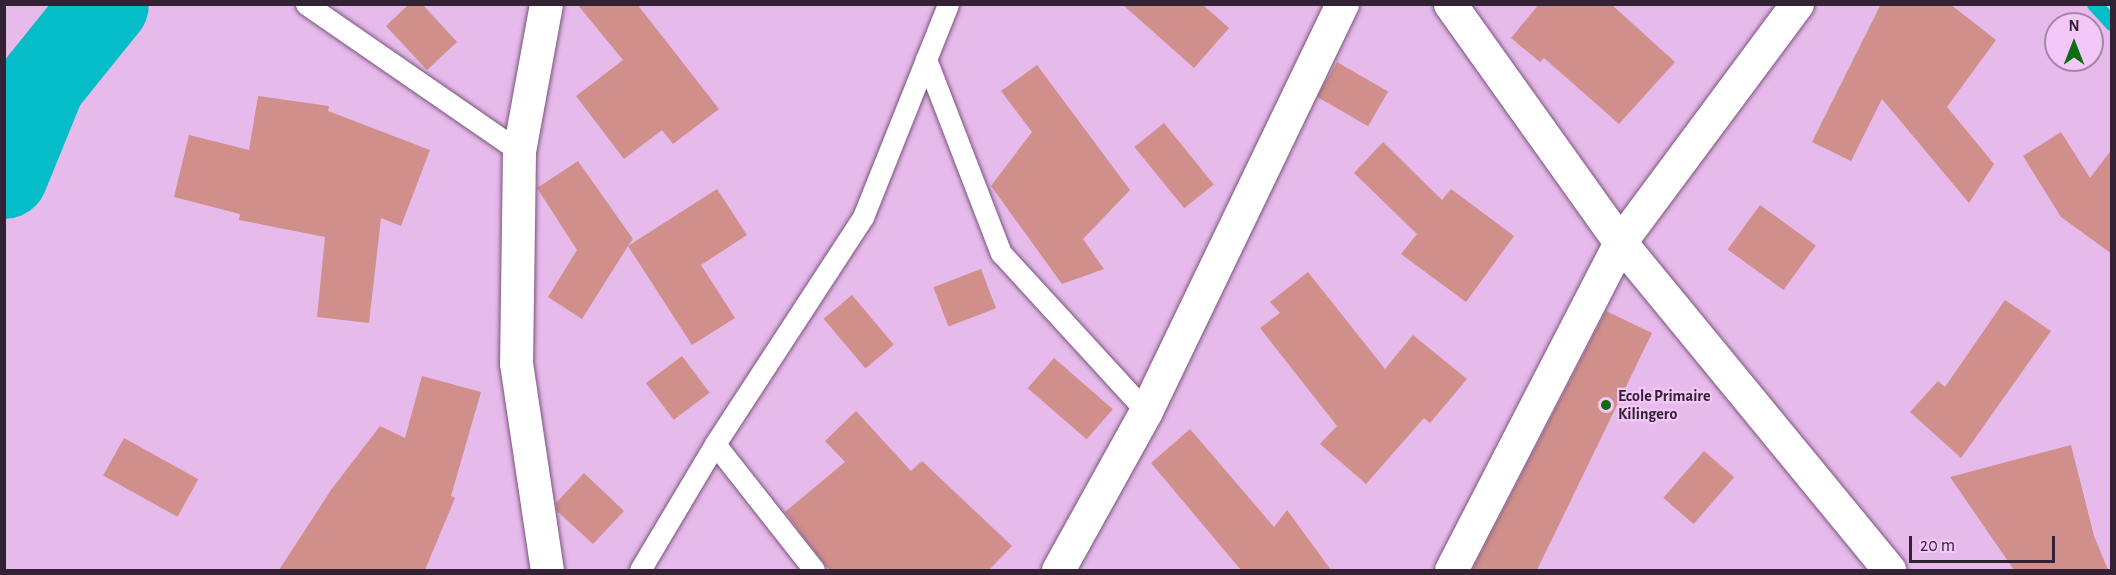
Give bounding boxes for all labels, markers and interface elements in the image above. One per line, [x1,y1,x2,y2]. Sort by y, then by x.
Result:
north arrow [2044,12,2104,72]
text: N [2068,18,2080,34]
place label: Ecole Primaire Kilingero [1618,386,1710,424]
marker: Ecole Primaire Kilingero [1599,398,1613,412]
scale bar [1912,524,2058,562]
text: 20 m [1920,537,1955,555]

